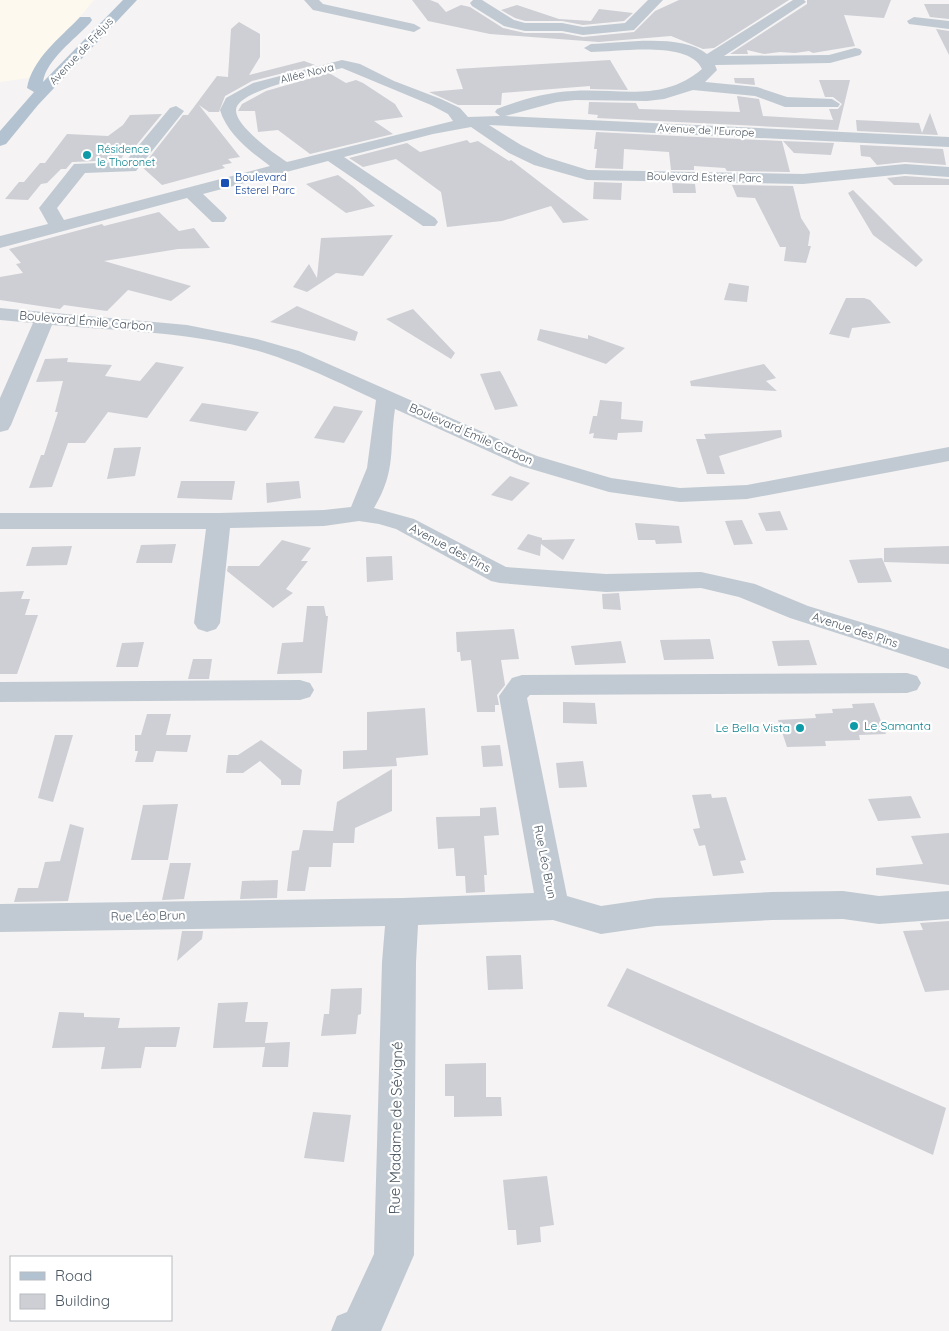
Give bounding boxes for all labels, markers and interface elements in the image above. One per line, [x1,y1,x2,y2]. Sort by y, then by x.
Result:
street label: Avenue de Fréjus [46,14,116,88]
street label: Allée Nova [279,60,335,86]
street label: Avenue de l'Europe [657,120,755,140]
place label: Résidence le Thoronet [97,142,155,169]
marker: Résidence le Thoronet [81,149,93,161]
street label: Boulevard Esterel Parc [647,169,762,185]
place label: Boulevard Esterel Parc [235,170,295,197]
marker: Boulevard Esterel Parc [219,177,231,189]
street label: Boulevard Émile Carbon [19,307,153,334]
street label: Boulevard Émile Carbon [407,399,535,468]
street label: Avenue des Pins [407,520,494,575]
street label: Avenue des Pins [810,609,900,651]
place label: Le Samanta [864,718,931,733]
place label: Le Bella Vista [715,720,790,735]
marker: Le Samanta [848,720,860,732]
marker: Le Bella Vista [794,722,806,734]
street label: Rue Léo Brun [531,824,560,900]
street label: Rue Léo Brun [111,907,185,924]
street label: Rue Madame de Sévigné [384,1041,407,1215]
legend [10,1256,172,1321]
text: Road [55,1266,92,1285]
text: Building [55,1291,110,1310]

